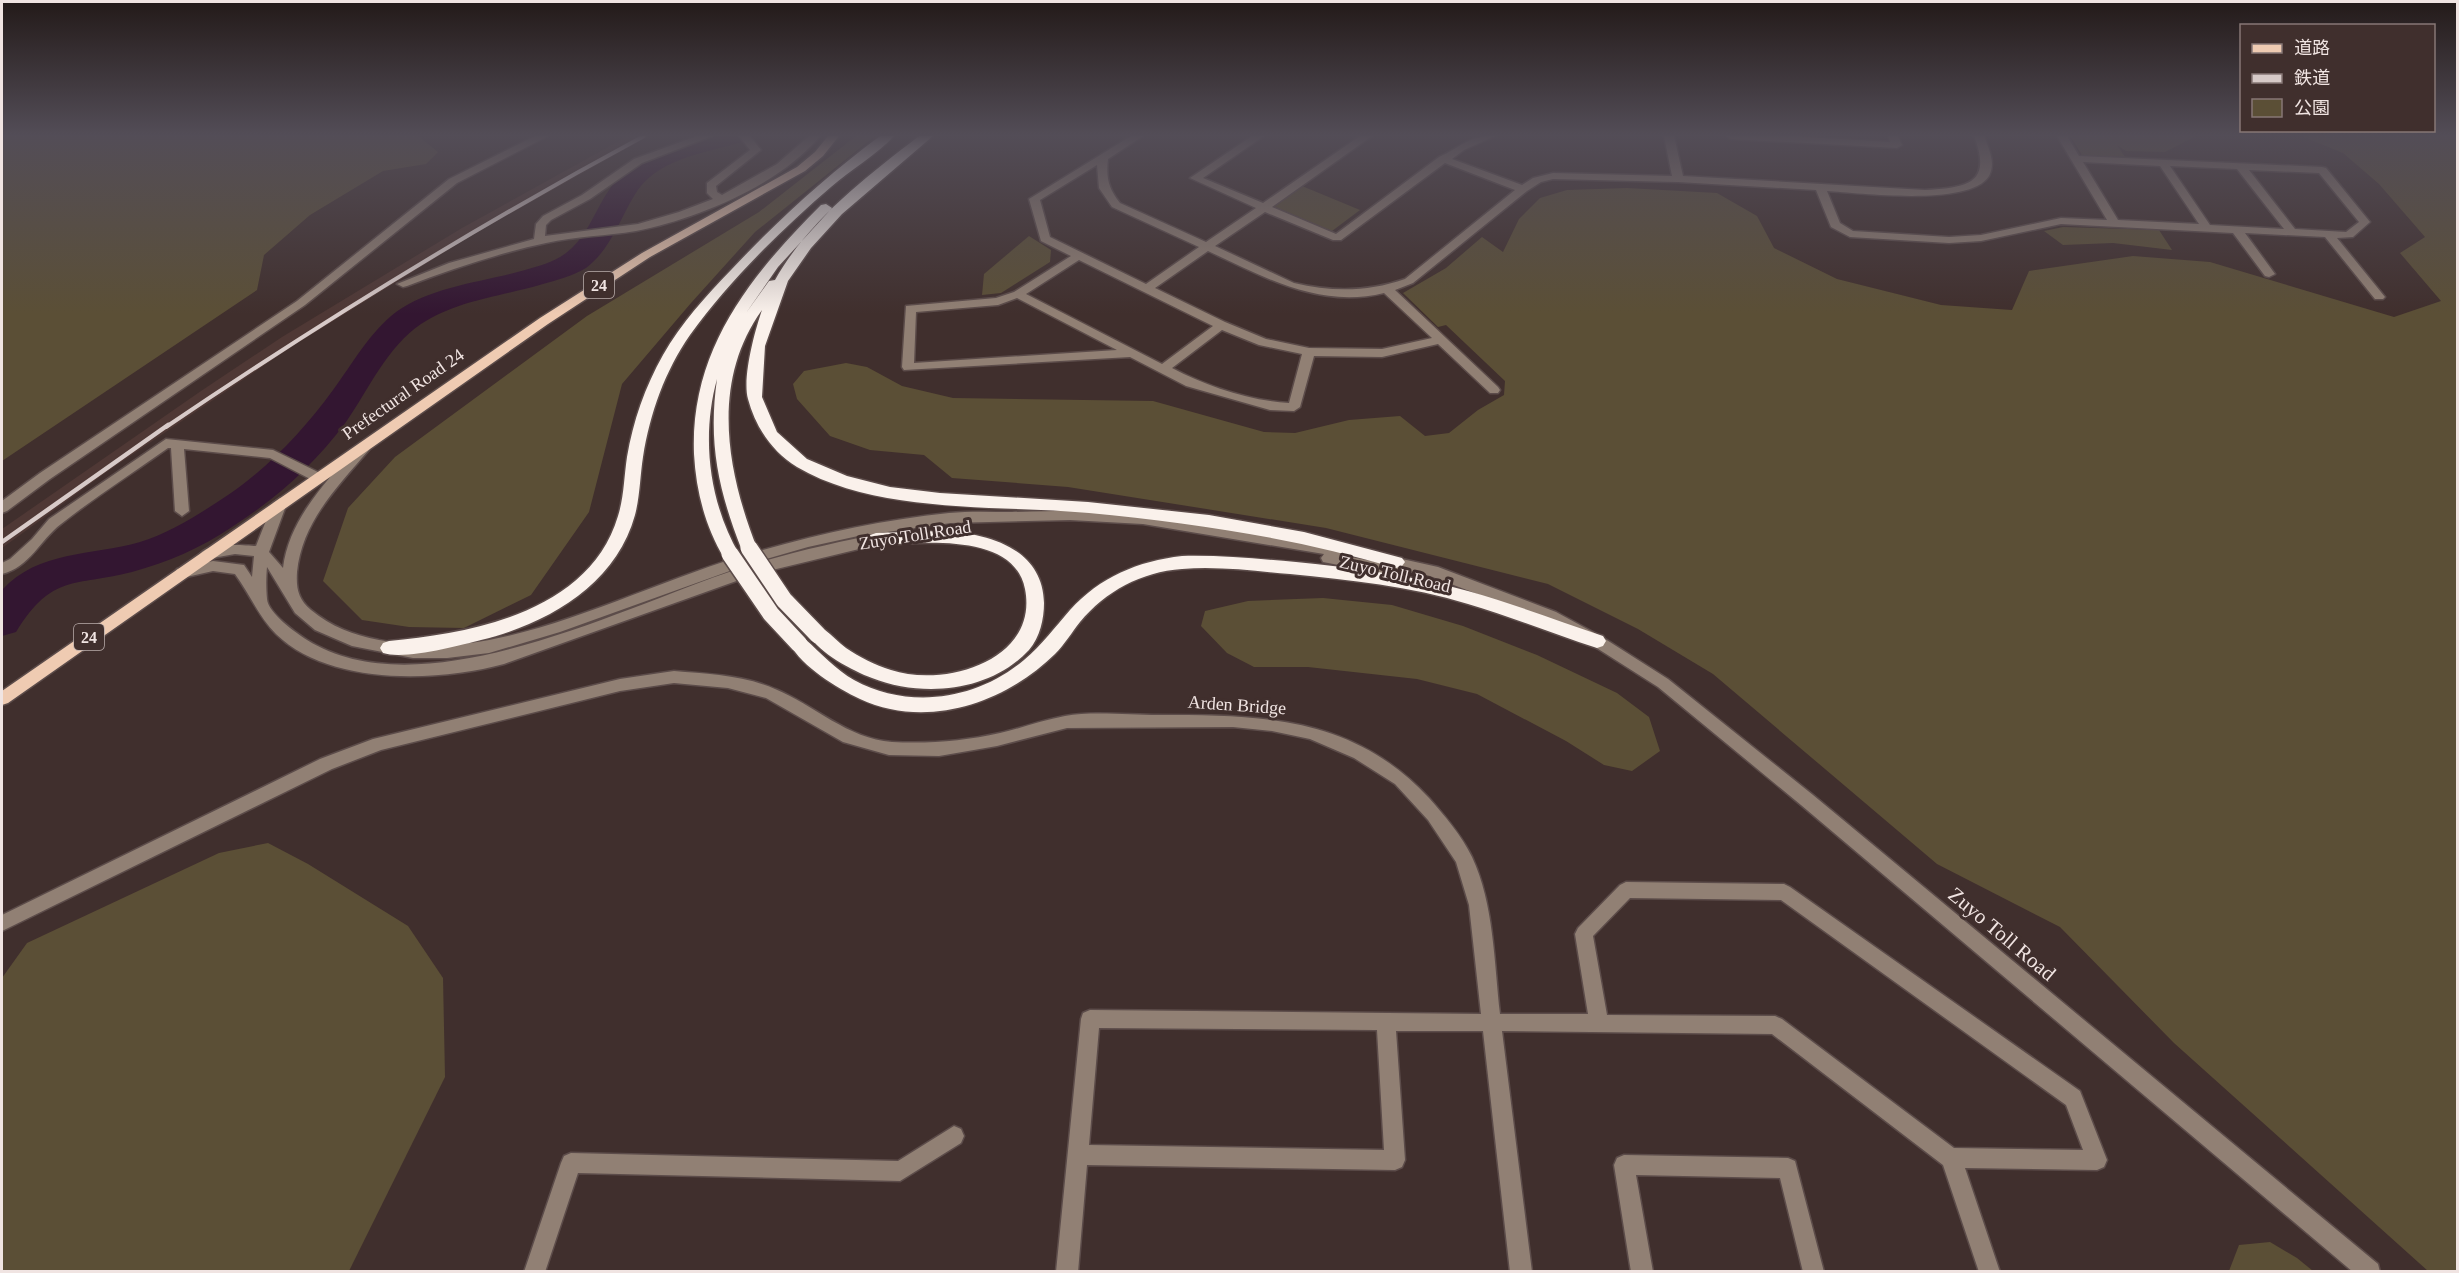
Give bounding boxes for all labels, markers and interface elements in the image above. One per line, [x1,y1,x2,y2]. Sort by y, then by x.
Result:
legend [2240,24,2435,132]
text: 道路 [2294,38,2330,58]
text: 鉄道 [2294,68,2330,88]
text: 公園 [2294,98,2330,118]
road number: 24 [584,272,614,298]
street label: Prefectural Road 24 [338,345,468,443]
street label: Zuyo Toll Road [857,516,973,554]
street label: Zuyo Toll Road [1338,552,1452,596]
road number: 24 [74,624,104,650]
street label: Arden Bridge [1187,692,1287,718]
street label: Zuyo Toll Road [1944,882,2061,986]

